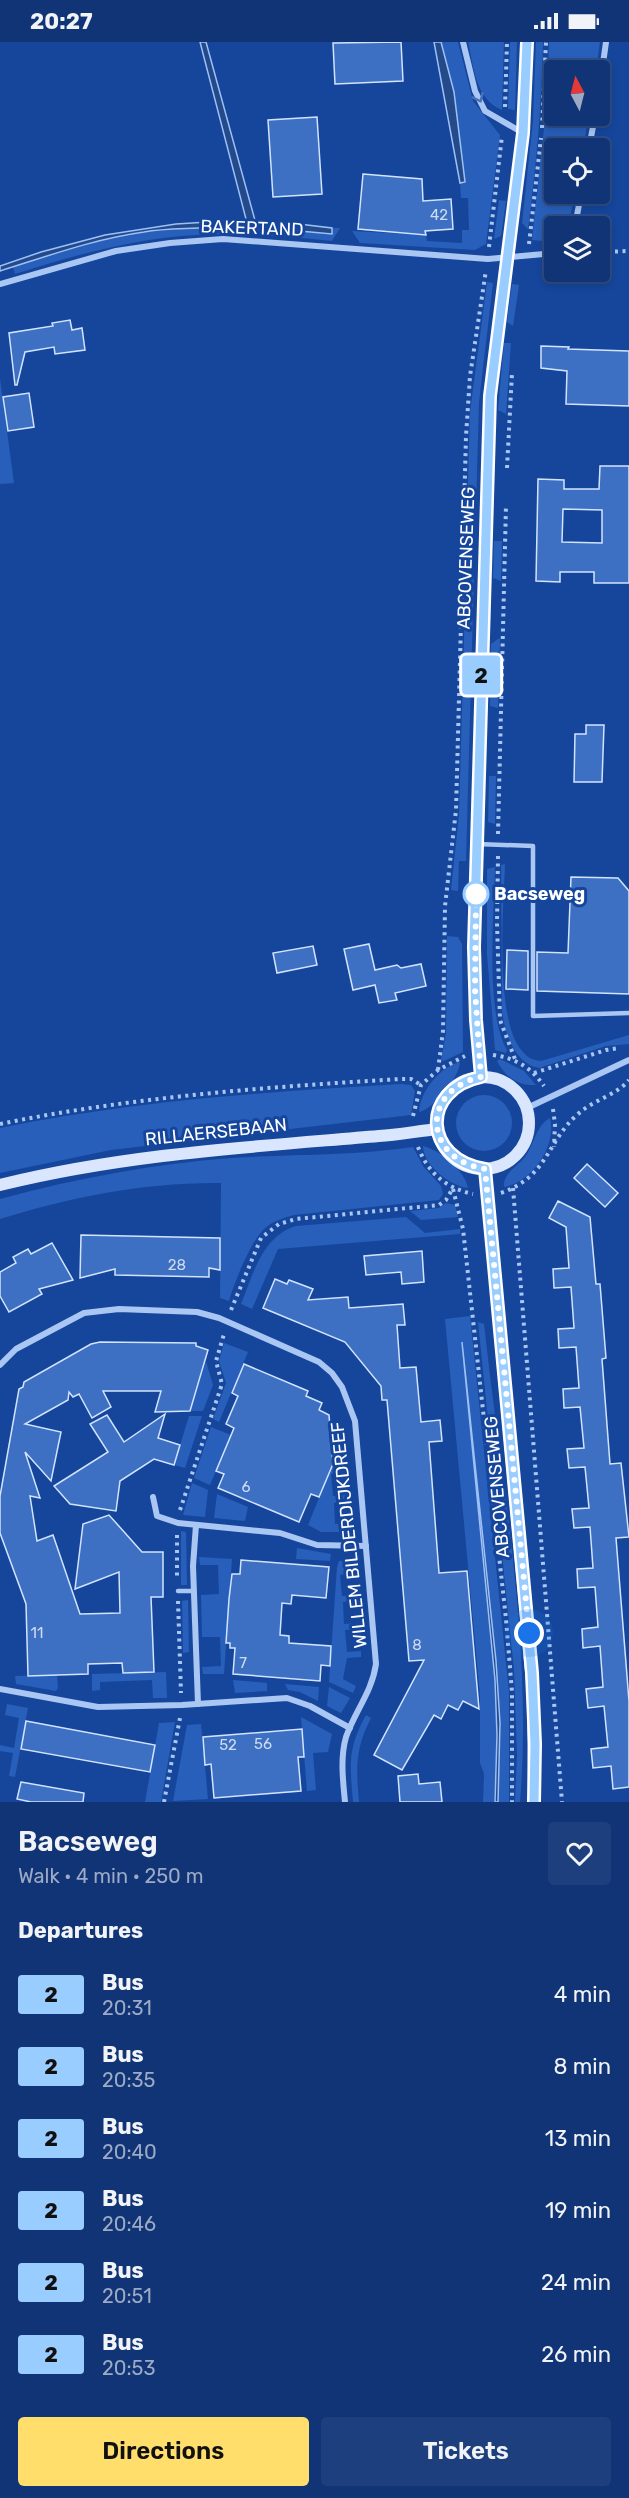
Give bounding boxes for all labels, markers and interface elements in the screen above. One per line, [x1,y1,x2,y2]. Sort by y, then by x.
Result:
text: 20:27 [30,8,93,35]
north arrow [544,60,610,126]
map controls [544,60,610,282]
one-way arrow [471,91,483,102]
button: locate [544,138,610,204]
house number: 42 [430,206,448,224]
street label: BAKERTAND [200,215,304,241]
button: layers [544,216,610,282]
street label: ABCOVENSEWEG [453,486,479,630]
line badge: 2 [462,656,500,694]
text: 2 [474,663,488,688]
marker: Bacseweg [463,881,489,907]
place label: Bacseweg [494,883,585,905]
street label: RILLAERSEBAAN [144,1114,288,1150]
house number: 28 [168,1256,186,1274]
street label: ABCOVENSEWEG [480,1415,514,1559]
street label: WILLEM BILDERDIJKDREEF [326,1421,372,1649]
house number: 6 [241,1478,251,1496]
your location [514,1618,544,1648]
house number: 11 [31,1624,43,1642]
house number: 8 [412,1636,422,1654]
house number: 7 [239,1654,247,1672]
house number: 56 [254,1735,272,1753]
house number: 52 [219,1736,237,1754]
button: heart [548,1822,611,1885]
text: Bacseweg [18,1825,158,1858]
text: Walk · 4 min · 250 m [18,1864,203,1888]
text: Departures [18,1917,143,1944]
text: Bus [102,1969,144,1996]
text: 4 min [554,1981,611,2008]
text: 2 [44,1982,58,2007]
text: 20:31 [102,1996,152,2020]
text: Bus [102,2041,144,2068]
text: 8 min [553,2053,611,2080]
text: 2 [44,2054,58,2079]
text: 20:35 [102,2068,155,2092]
text: Bus [102,2113,144,2140]
text: 13 min [545,2125,611,2152]
text: 2 [44,2126,58,2151]
text: 20:40 [102,2140,157,2164]
text: Bus [102,2185,144,2212]
text: 19 min [545,2197,611,2224]
text: 2 [44,2198,58,2223]
text: 20:46 [102,2212,156,2236]
text: Bus [102,2257,144,2284]
text: 24 min [541,2269,611,2296]
text: 2 [44,2270,58,2295]
text: 20:51 [102,2284,152,2308]
text: Bus [102,2329,144,2356]
text: 26 min [541,2341,611,2368]
text: 2 [44,2342,58,2367]
text: 20:53 [102,2356,155,2380]
button: Directions [18,2417,309,2486]
button: Tickets [321,2417,611,2486]

